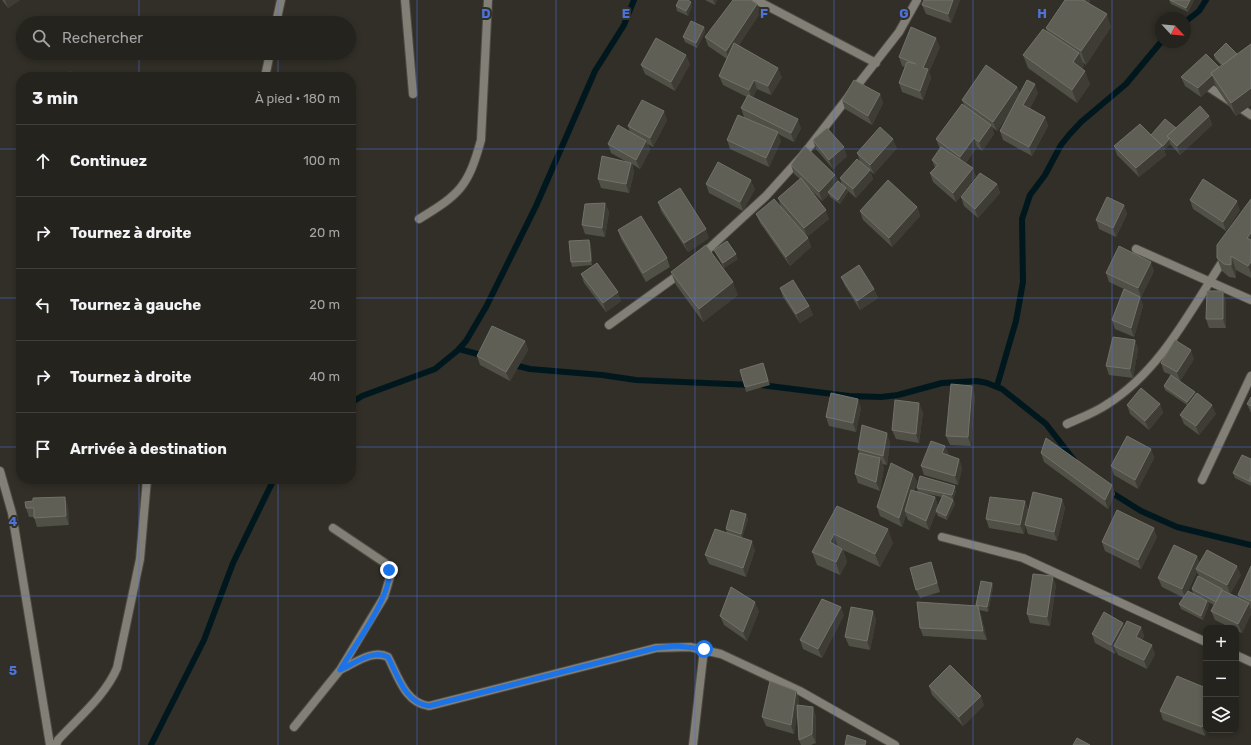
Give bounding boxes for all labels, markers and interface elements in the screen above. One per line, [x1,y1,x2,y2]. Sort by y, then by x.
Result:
text: D [481,6,491,21]
text: E [622,6,630,21]
text: F [760,6,768,21]
text: G [899,6,909,21]
text: H [1037,6,1047,21]
north arrow [1155,12,1191,48]
search box [16,16,356,60]
icon: search [30,27,52,49]
text: Rechercher [62,29,143,47]
text: 3 min [32,88,78,108]
text: À pied · 180 m [255,91,340,106]
icon: ahead [32,150,54,172]
text: Continuez [70,152,147,170]
text: 100 m [303,153,340,168]
icon: right [32,222,54,244]
text: Tournez à droite [70,224,191,242]
text: 20 m [309,225,340,240]
icon: left [32,294,54,316]
text: Tournez à gauche [70,296,201,314]
text: 20 m [309,297,340,312]
icon: right [32,366,54,388]
text: Tournez à droite [70,368,191,386]
text: 40 m [309,369,340,384]
icon: arrive [32,438,54,460]
text: Arrivée à destination [70,440,227,458]
text: 4 [9,514,18,529]
route end [380,561,398,579]
map controls [1203,625,1239,733]
button: + [1203,625,1239,661]
route start [695,640,713,658]
button: − [1203,661,1239,697]
text: 5 [9,663,17,678]
button: layers [1203,697,1239,733]

